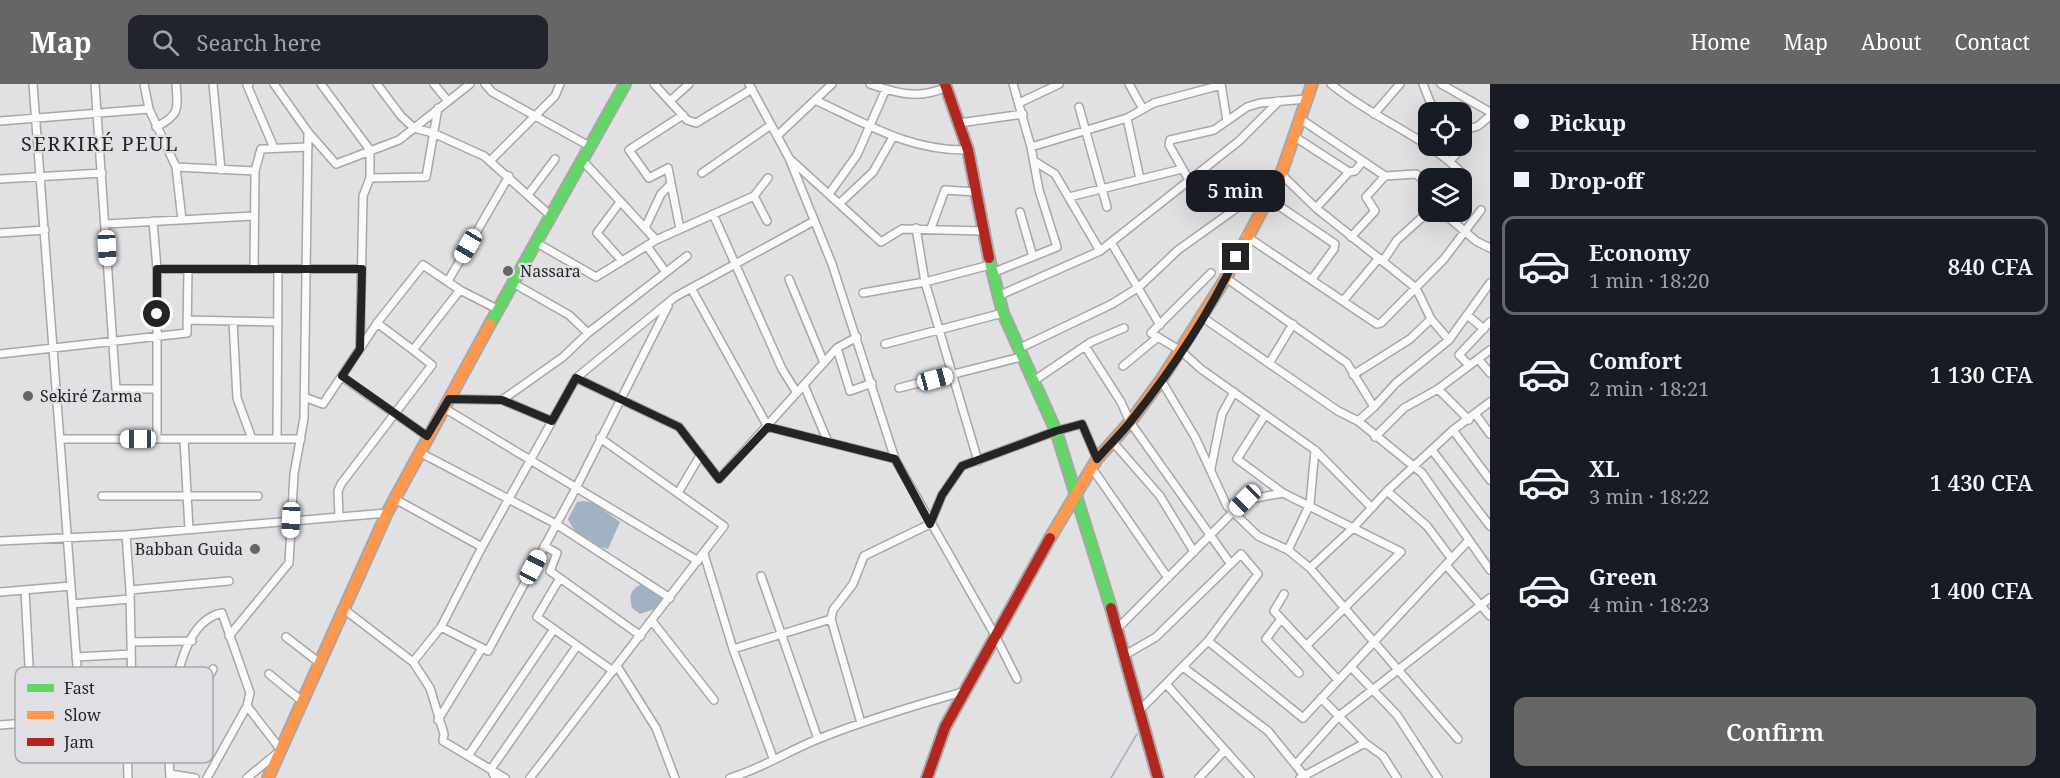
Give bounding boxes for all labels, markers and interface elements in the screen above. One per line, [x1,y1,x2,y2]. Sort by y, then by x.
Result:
search box [128,15,548,69]
text: Map [30,23,92,61]
icon: search [149,26,182,59]
text: Search here [197,27,321,57]
text: Home [1691,28,1751,56]
text: Map [1784,28,1828,56]
text: About [1861,28,1922,56]
text: Contact [1955,28,2030,56]
map controls [1418,102,1472,222]
button: locate [1418,102,1472,156]
text: Pickup [1550,107,1626,137]
district label: SERKIRÉ PEUL [21,130,179,157]
text: Drop-off [1550,165,1643,195]
button: layers [1418,168,1472,222]
callout: 5 min [1186,170,1286,212]
text: 5 min [1208,177,1263,204]
car [451,226,485,266]
car [97,230,117,266]
text: Economy [1589,237,1691,267]
icon: car [1517,239,1571,293]
route end [1222,243,1249,270]
text: 840 CFA [1948,251,2033,281]
place label: Nassara [520,260,581,282]
marker: Nassara [501,264,515,278]
text: 1 min · 18:20 [1589,267,1709,294]
route start [143,300,170,327]
text: Comfort [1589,345,1682,375]
icon: car [1517,347,1571,401]
text: 1 130 CFA [1930,359,2033,389]
car [915,366,955,392]
text: 2 min · 18:21 [1589,375,1709,402]
place label: Sekiré Zarma [40,385,142,407]
marker: Sekiré Zarma [21,389,35,403]
car [120,430,156,448]
text: XL [1589,453,1620,483]
icon: car [1517,455,1571,509]
text: 1 430 CFA [1930,467,2033,497]
car [1226,481,1264,519]
text: 3 min · 18:22 [1589,483,1709,510]
car [281,502,301,538]
place label: Babban Guida [135,538,243,560]
marker: Babban Guida [248,542,262,556]
car [517,547,549,587]
text: Green [1589,561,1657,591]
icon: car [1517,563,1571,617]
text: 1 400 CFA [1930,575,2033,605]
text: 4 min · 18:23 [1589,591,1709,618]
legend [15,667,213,763]
text: Fast [64,677,95,699]
button: Confirm [1514,697,2036,766]
text: Slow [64,704,101,726]
text: Jam [63,731,94,753]

